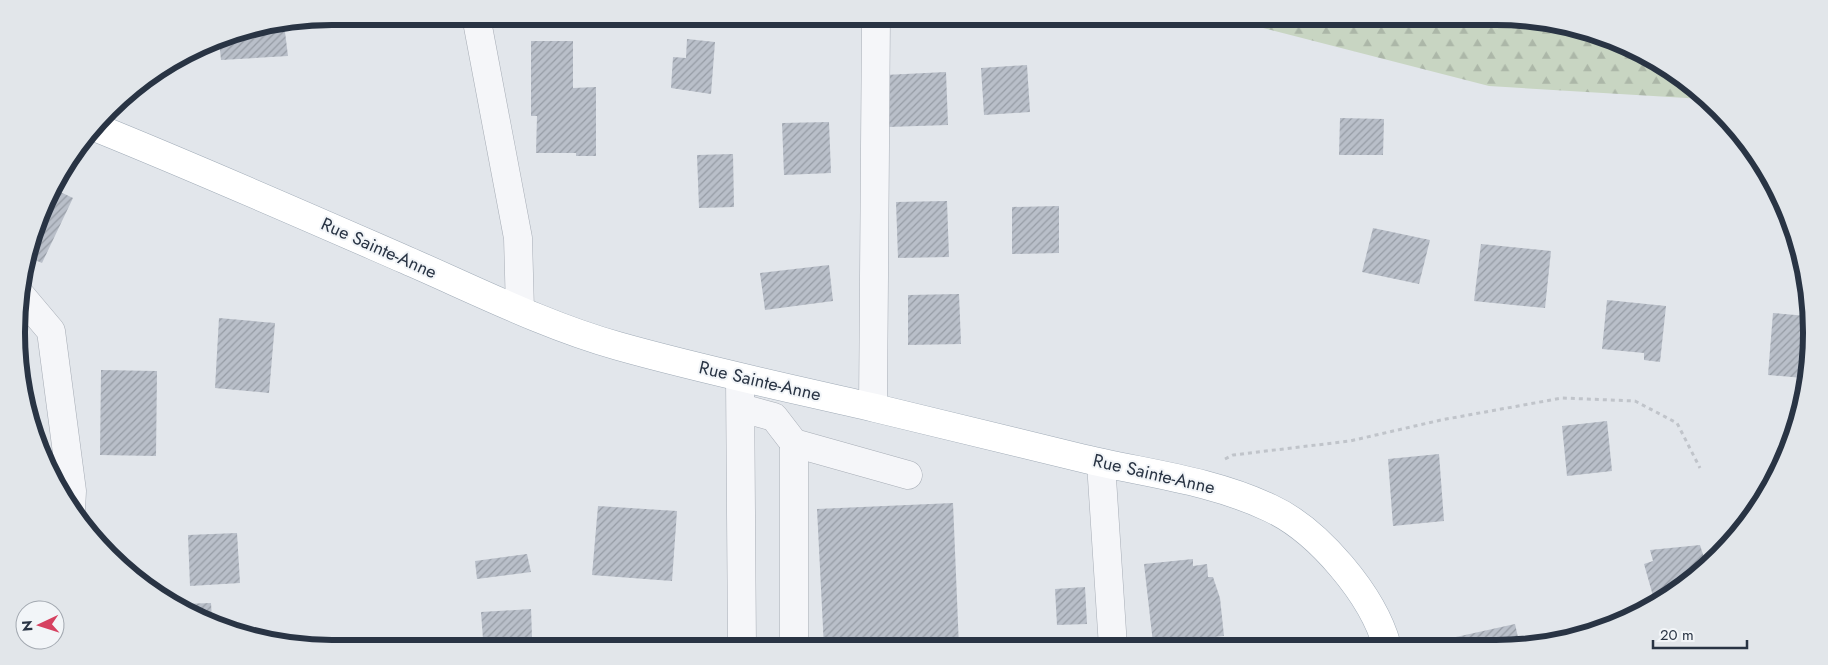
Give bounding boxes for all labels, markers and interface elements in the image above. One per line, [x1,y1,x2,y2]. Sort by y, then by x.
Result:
street label: Rue Sainte-Anne [317,211,441,285]
street label: Rue Sainte-Anne [697,354,823,408]
street label: Rue Sainte-Anne [1091,447,1217,501]
north arrow [15,600,65,650]
scale bar [1653,618,1747,650]
text: N [17,620,37,632]
text: 20 m [1660,624,1694,646]

